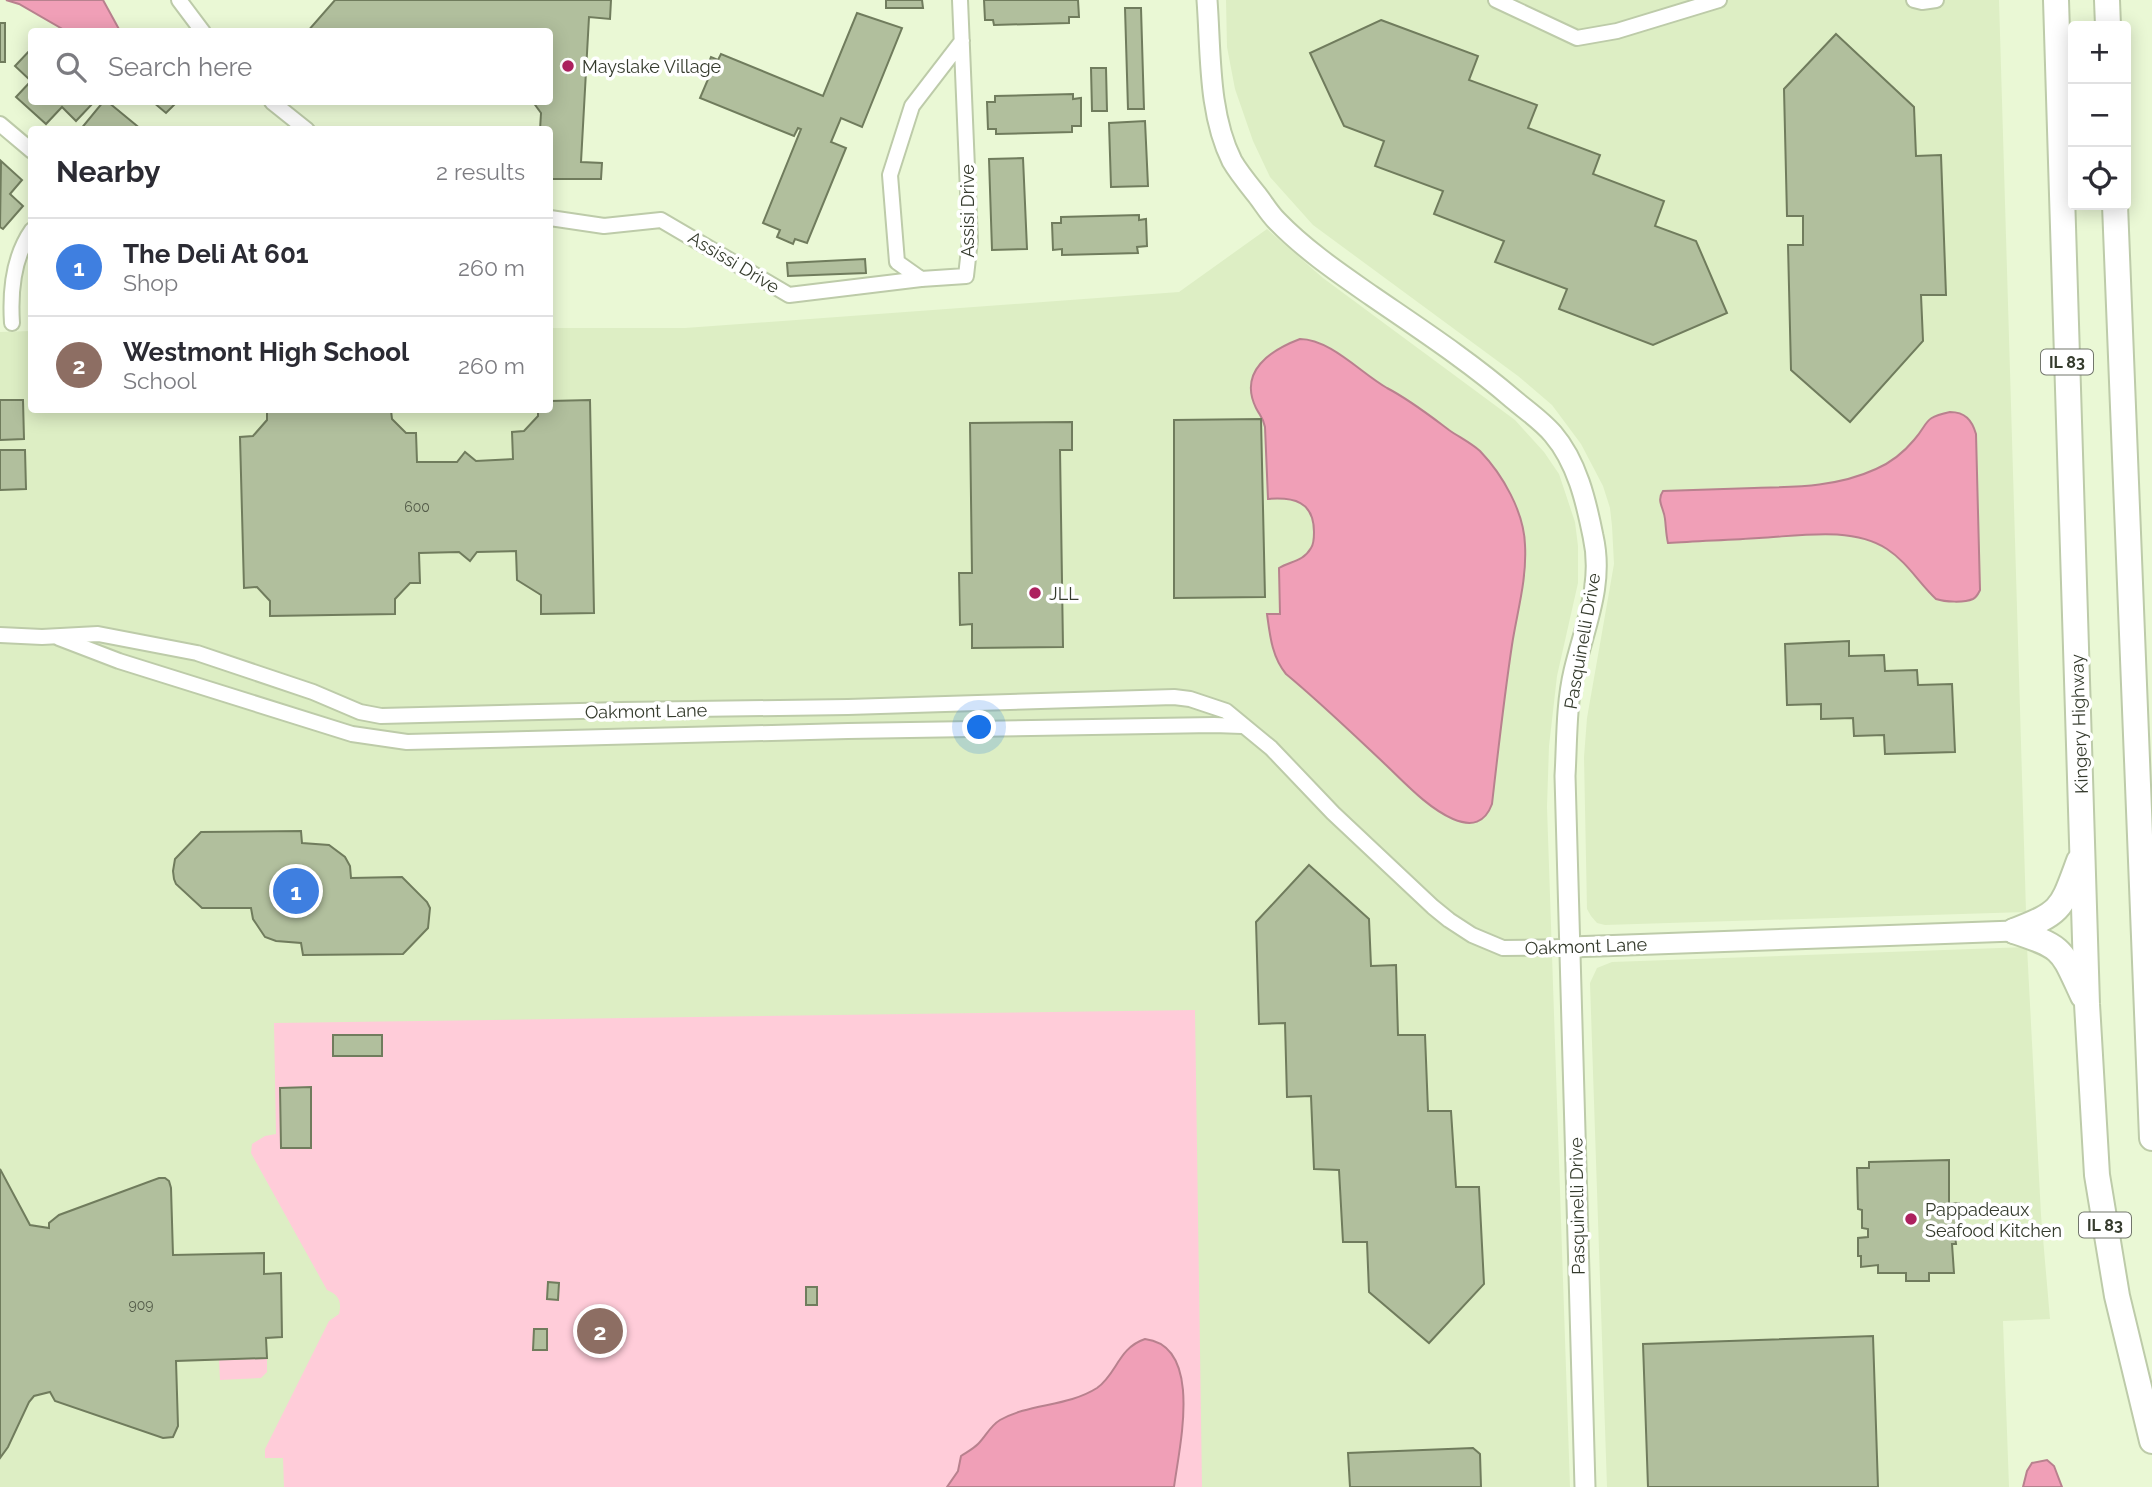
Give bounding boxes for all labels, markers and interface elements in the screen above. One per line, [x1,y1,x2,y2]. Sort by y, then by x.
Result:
map controls [2068,21,2131,210]
button: + [2068,21,2131,84]
search box [28,28,553,105]
icon: search [52,48,90,86]
text: Search here [108,52,252,82]
place label: Mayslake Village [582,56,722,77]
marker: Mayslake Village [560,58,576,74]
button: − [2068,84,2131,147]
button: locate [2068,147,2131,210]
text: Nearby [56,154,160,189]
text: 2 results [436,158,525,185]
street label: Assisi Drive [957,164,978,258]
street label: Assissi Drive [685,227,784,298]
text: The Deli At 601 [123,239,309,269]
text: 1 [73,254,85,281]
text: 260 m [458,254,525,281]
text: Shop [123,269,178,296]
text: Westmont High School [123,337,409,367]
road number: IL 83 [2041,350,2093,374]
text: 2 [73,352,85,379]
text: 260 m [458,352,525,379]
text: School [123,367,197,394]
house number: 600 [404,499,430,515]
street label: Pasquinelli Drive [1560,571,1604,711]
place label: JLL [1049,583,1079,604]
marker: JLL [1027,585,1043,601]
street label: Kingery Highway [2066,653,2092,794]
street label: Oakmont Lane [585,699,708,723]
your location [962,710,996,744]
pin: 1 [273,865,319,917]
street label: Oakmont Lane [1524,933,1648,959]
street label: Pasquinelli Drive [1565,1137,1589,1275]
place label: Pappadeaux Seafood Kitchen [1925,1199,2062,1241]
marker: Pappadeaux Seafood Kitchen [1903,1211,1919,1227]
road number: IL 83 [2079,1212,2131,1238]
house number: 909 [129,1297,153,1313]
pin: 2 [577,1305,623,1357]

